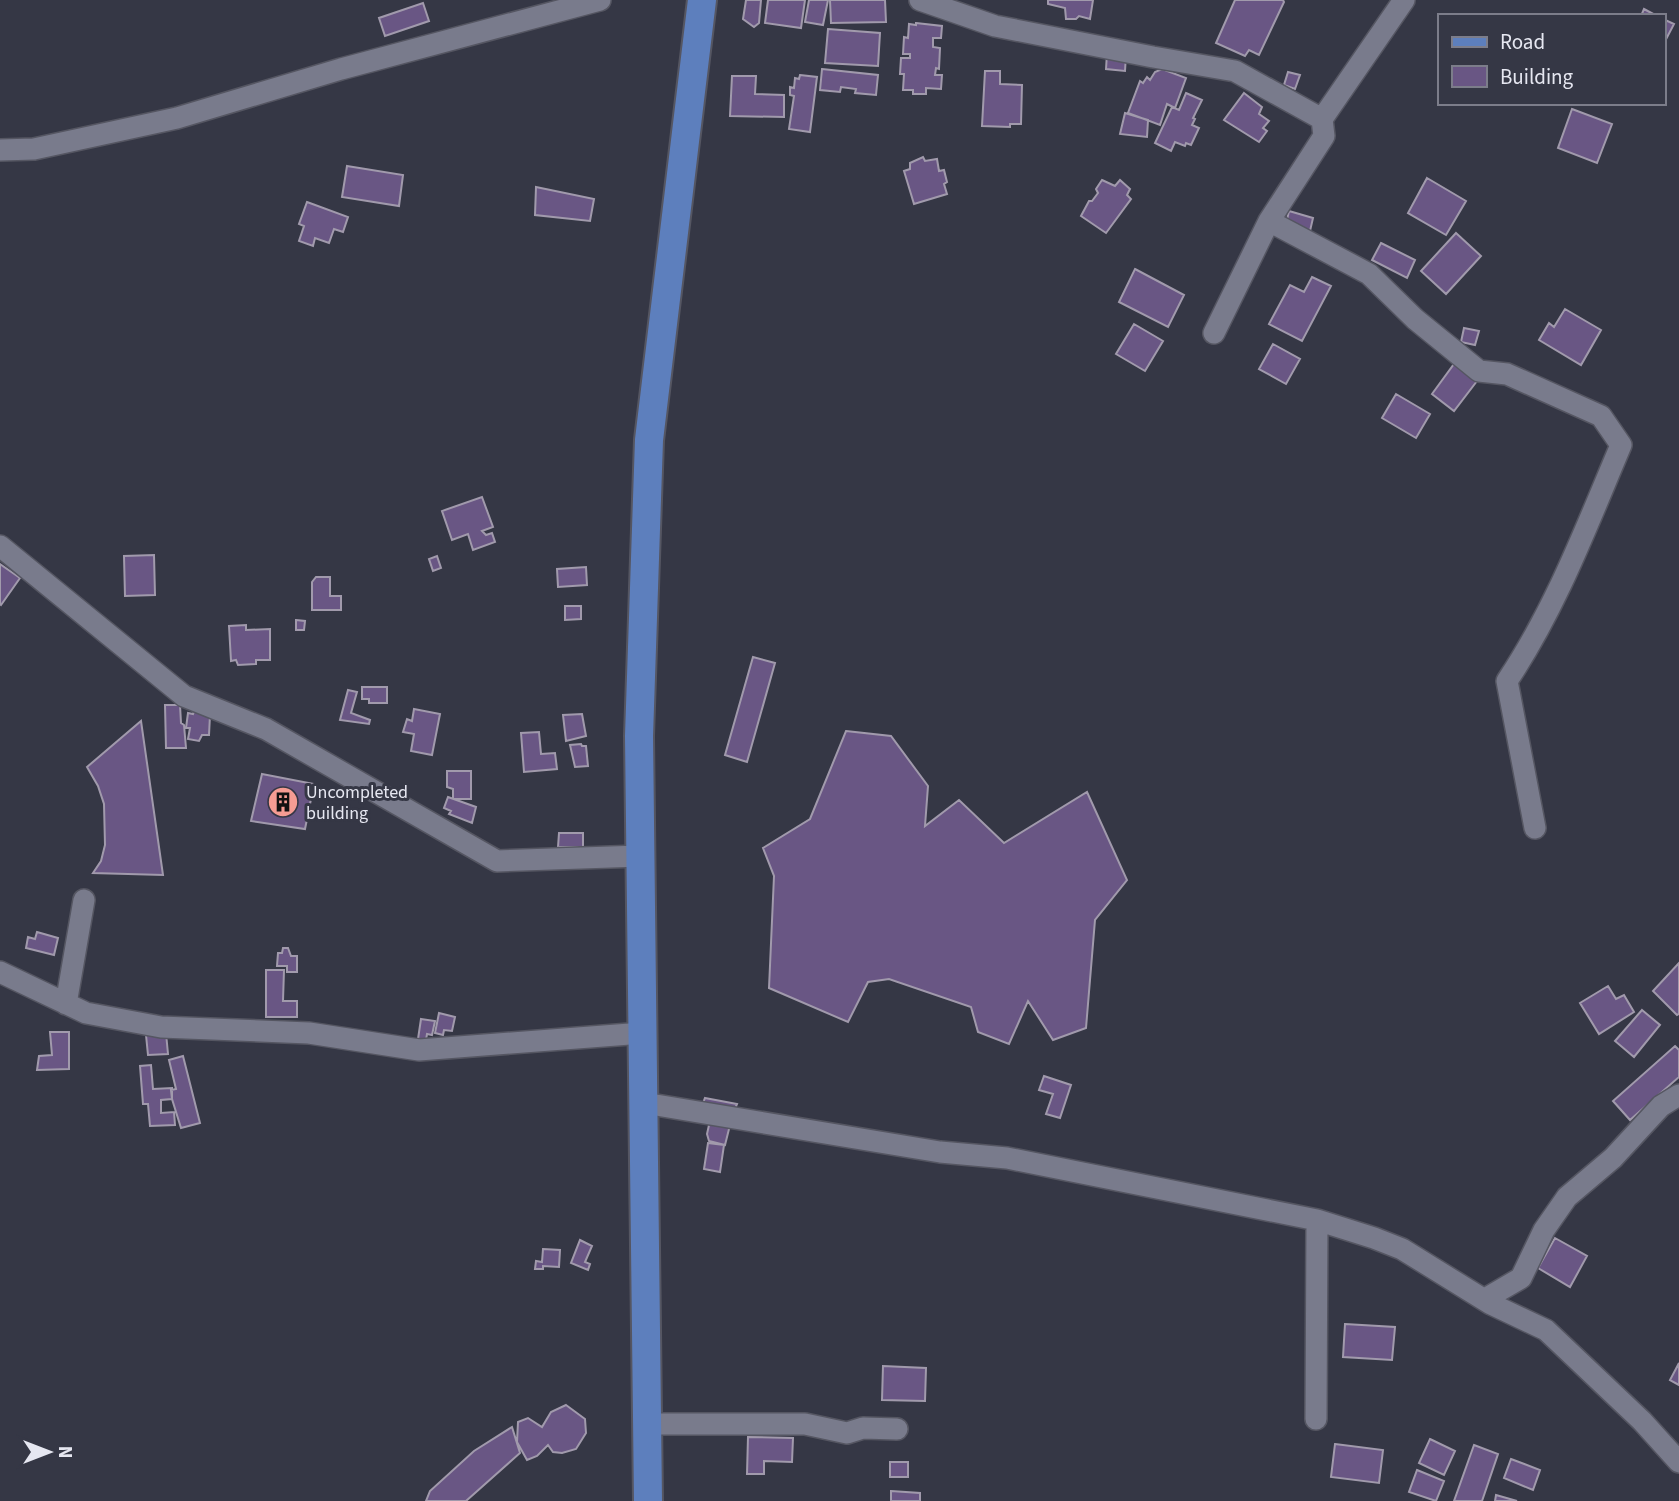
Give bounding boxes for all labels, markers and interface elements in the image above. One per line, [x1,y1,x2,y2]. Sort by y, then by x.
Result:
legend [1438,14,1665,105]
text: Road [1500,27,1545,57]
text: Building [1500,62,1574,92]
place label: Uncompleted building [306,780,408,826]
building icon: Uncompleted building [266,785,300,819]
north arrow [14,1417,84,1487]
text: N [51,1446,78,1458]

